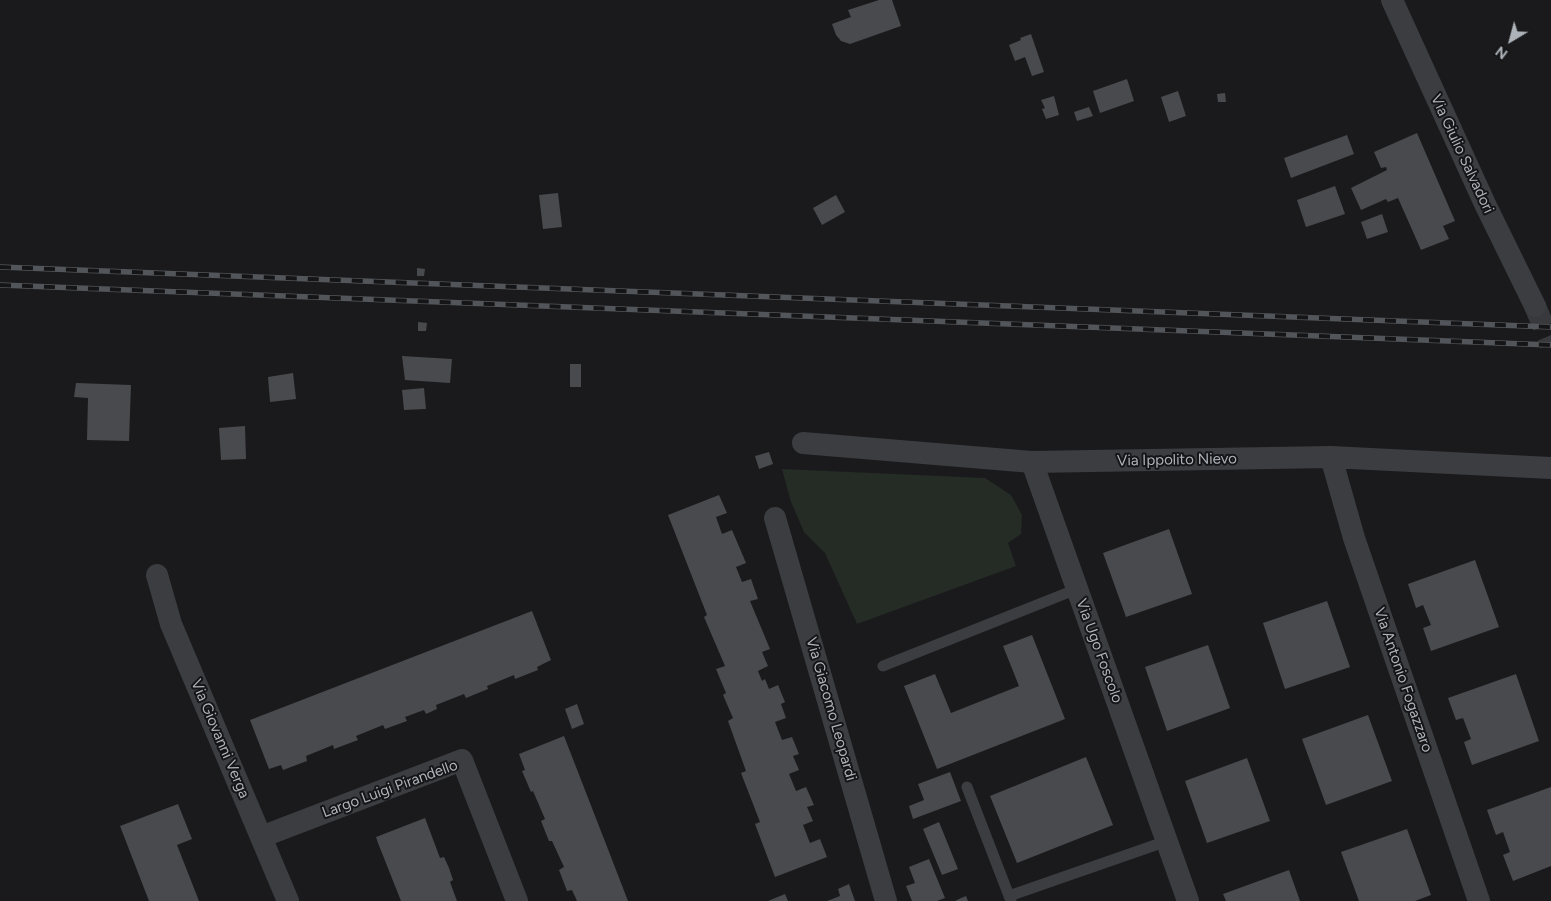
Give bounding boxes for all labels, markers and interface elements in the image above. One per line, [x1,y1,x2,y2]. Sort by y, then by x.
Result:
north arrow [1486,15,1536,65]
text: N [1492,42,1511,62]
street label: Via Giulio Salvadori [1427,92,1497,216]
street label: Via Ippolito Nievo [1117,450,1237,470]
street label: Via Ugo Foscolo [1072,596,1126,706]
street label: Via Antonio Fogazzaro [1370,605,1436,755]
street label: Via Giacomo Leopardi [802,635,860,783]
street label: Via Giovanni Verga [187,677,253,801]
street label: Largo Luigi Pirandello [320,756,460,822]

